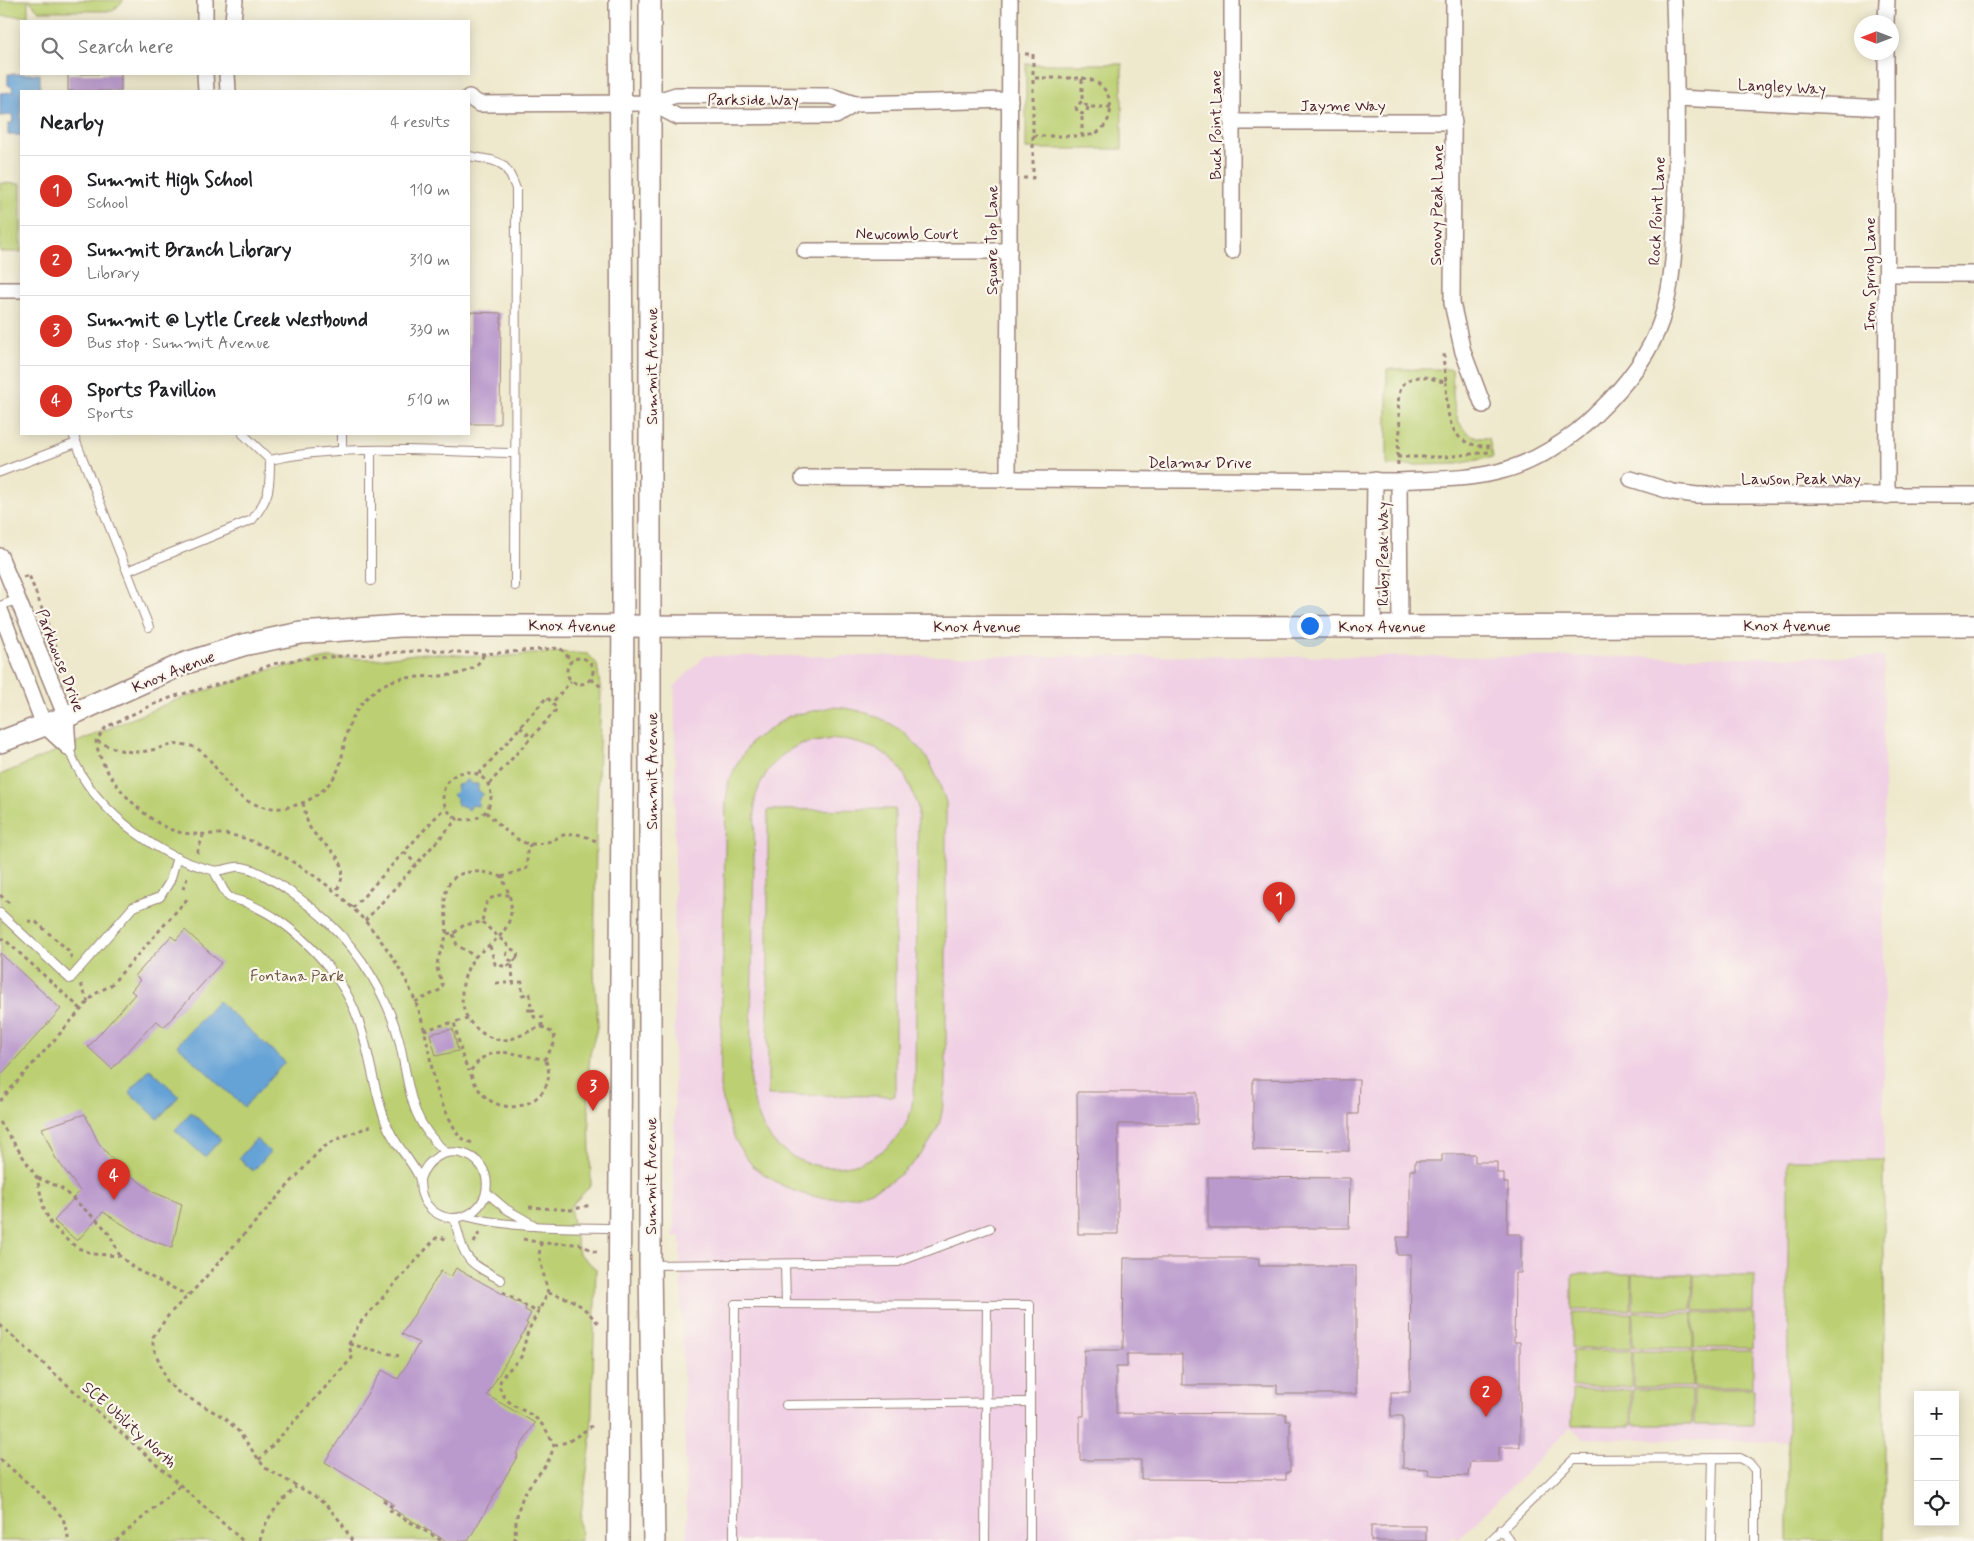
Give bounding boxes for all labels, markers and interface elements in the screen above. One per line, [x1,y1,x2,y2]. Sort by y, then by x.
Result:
north arrow [1854,15,1899,60]
search box [20,20,470,75]
icon: search [38,34,66,62]
text: Search here [78,35,174,60]
street label: Buck Point Lane [1206,70,1227,180]
street label: Langley Way [1737,75,1827,101]
street label: Parkside Way [707,90,799,111]
street label: Jayme Way [1300,96,1386,117]
text: Nearby [40,109,104,137]
text: 4 results [390,112,450,133]
street label: Snowy Peak Lane [1426,144,1449,266]
street label: Rock Point Lane [1644,156,1671,266]
text: Summit High School [87,168,253,193]
text: 1 [52,180,60,201]
text: 110 m [409,180,450,201]
street label: Square Top Lane [982,184,1003,295]
text: School [87,193,128,214]
street label: Iron Spring Lane [1860,217,1882,331]
street label: Newcomb Court [855,224,959,245]
text: Summit Branch Library [87,238,291,263]
text: 2 [52,250,60,271]
text: 310 m [409,250,450,271]
text: Library [87,263,140,284]
street label: Summit Avenue [642,307,663,425]
text: Summit @ Lytle Creek Westbound [87,308,368,333]
text: 3 [52,320,60,341]
text: 330 m [409,320,450,341]
text: Bus stop · Summit Avenue [87,333,270,354]
text: Sports Pavillion [87,378,216,403]
text: 4 [51,390,61,411]
text: 510 m [407,390,450,411]
text: Sports [87,403,133,424]
street label: Delamar Drive [1148,453,1252,474]
street label: Lawson Peak Way [1741,469,1861,490]
street label: Ruby Peak Way [1373,502,1394,606]
street label: Parkhouse Drive [30,606,89,715]
your location [1297,613,1323,639]
street label: Knox Avenue [528,615,616,638]
street label: Knox Avenue [1743,616,1831,637]
street label: Knox Avenue [933,617,1021,638]
street label: Knox Avenue [1338,617,1426,638]
street label: Knox Avenue [129,646,218,699]
street label: Summit Avenue [642,712,663,830]
pin: 1 [1263,882,1295,923]
park label: Fontana Park [250,966,344,987]
pin: 3 [577,1070,609,1111]
street label: Summit Avenue [641,1117,662,1235]
pin: 4 [98,1159,130,1200]
pin: 2 [1470,1376,1502,1417]
street label: SCE Utility North [77,1377,181,1473]
map controls [1914,1391,1959,1526]
button: + [1914,1391,1959,1436]
button: − [1914,1436,1959,1481]
button: locate [1914,1481,1959,1526]

